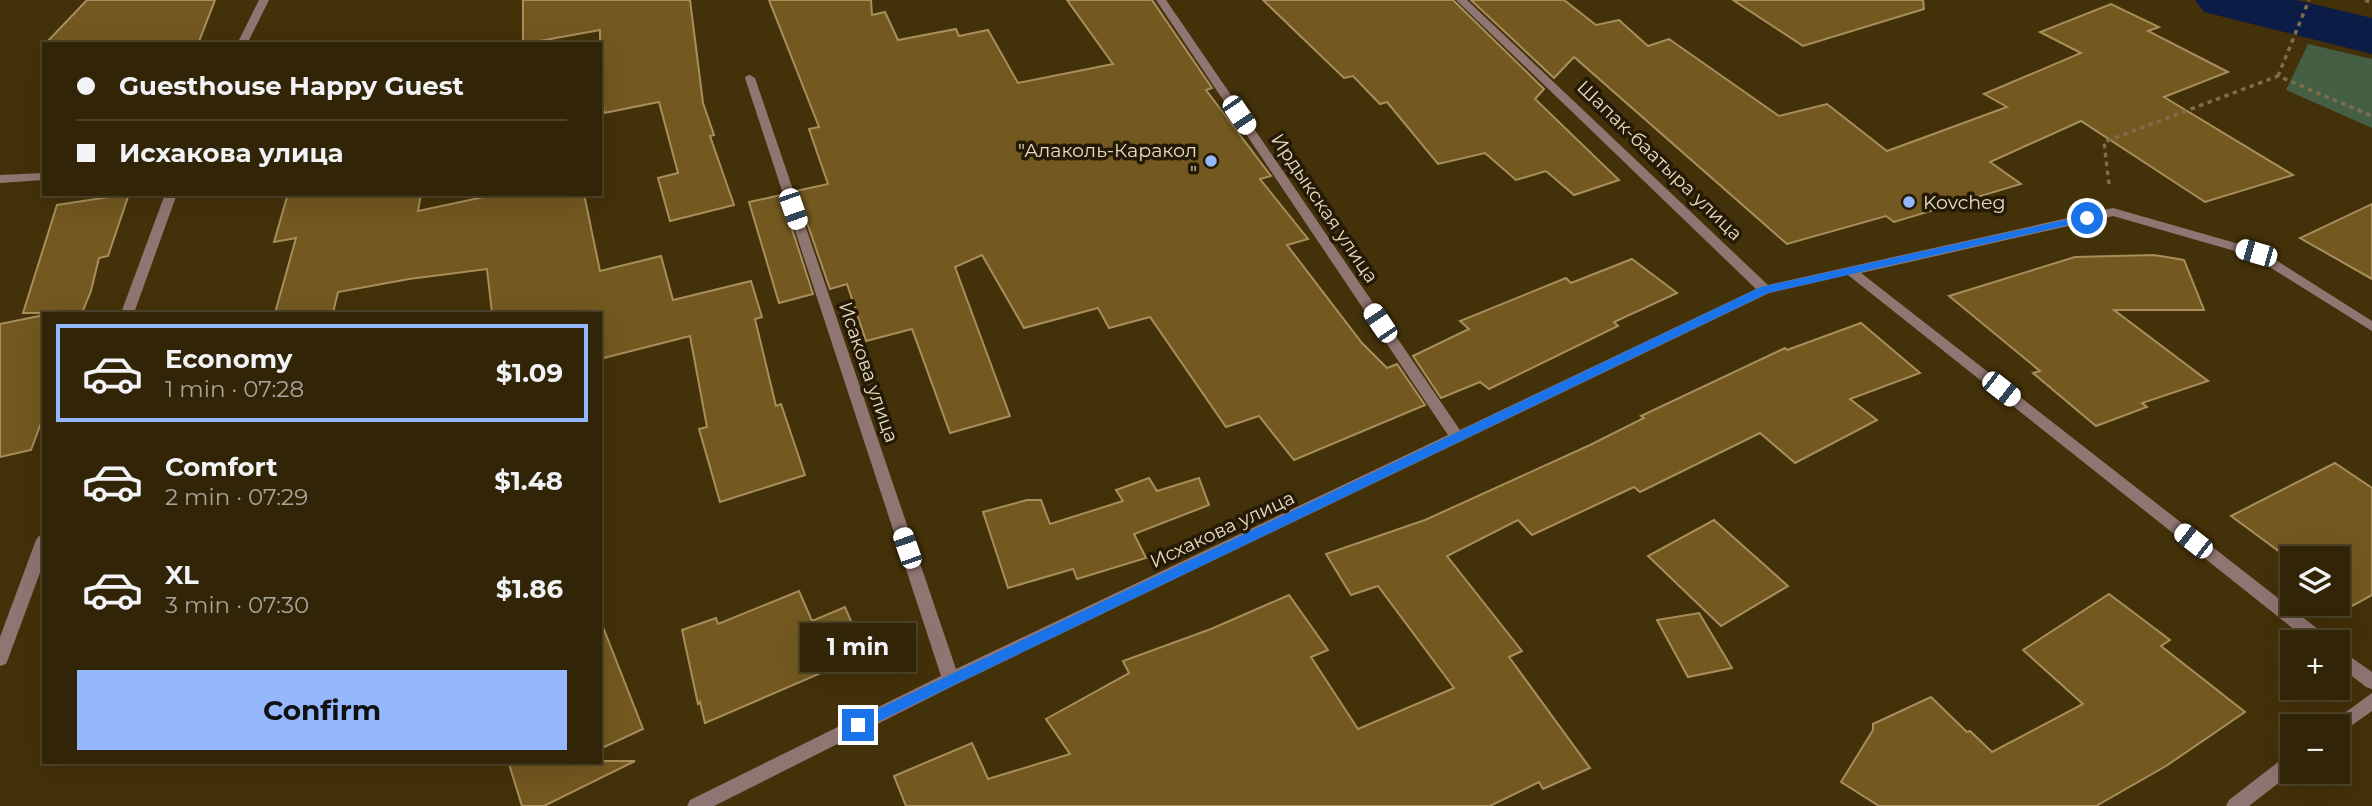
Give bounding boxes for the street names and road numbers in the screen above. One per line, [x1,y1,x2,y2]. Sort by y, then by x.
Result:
street label: Шапак-баатыра улица [1572,75,1747,245]
street label: Ирдыкская улица [1266,129,1383,287]
street label: Исакова улица [834,299,903,445]
street label: Исхакова улица [1146,486,1298,573]

